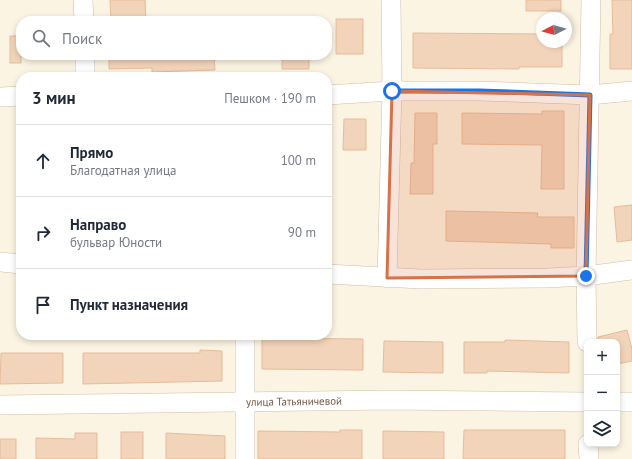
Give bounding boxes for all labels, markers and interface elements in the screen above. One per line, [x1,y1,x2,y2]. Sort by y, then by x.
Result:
north arrow [536,12,572,48]
search box [16,16,332,60]
icon: search [30,27,52,49]
text: Поиск [62,29,102,48]
route start [383,82,401,100]
text: 3 мин [32,87,76,109]
text: Пешком · 190 m [224,90,316,107]
text: Прямо [70,143,113,162]
icon: ahead [32,150,54,172]
text: 100 m [281,152,316,169]
text: Благодатная улица [70,162,176,179]
text: Направо [70,215,126,234]
icon: right [32,222,54,244]
text: 90 m [288,224,316,241]
text: бульвар Юности [70,234,162,251]
route end [577,267,595,285]
icon: arrive [32,294,54,316]
text: Пункт назначения [70,295,188,314]
map controls [584,339,620,447]
button: + [584,339,620,375]
button: − [584,375,620,411]
street label: улица Татьяничевой [246,394,342,409]
button: layers [584,411,620,447]

